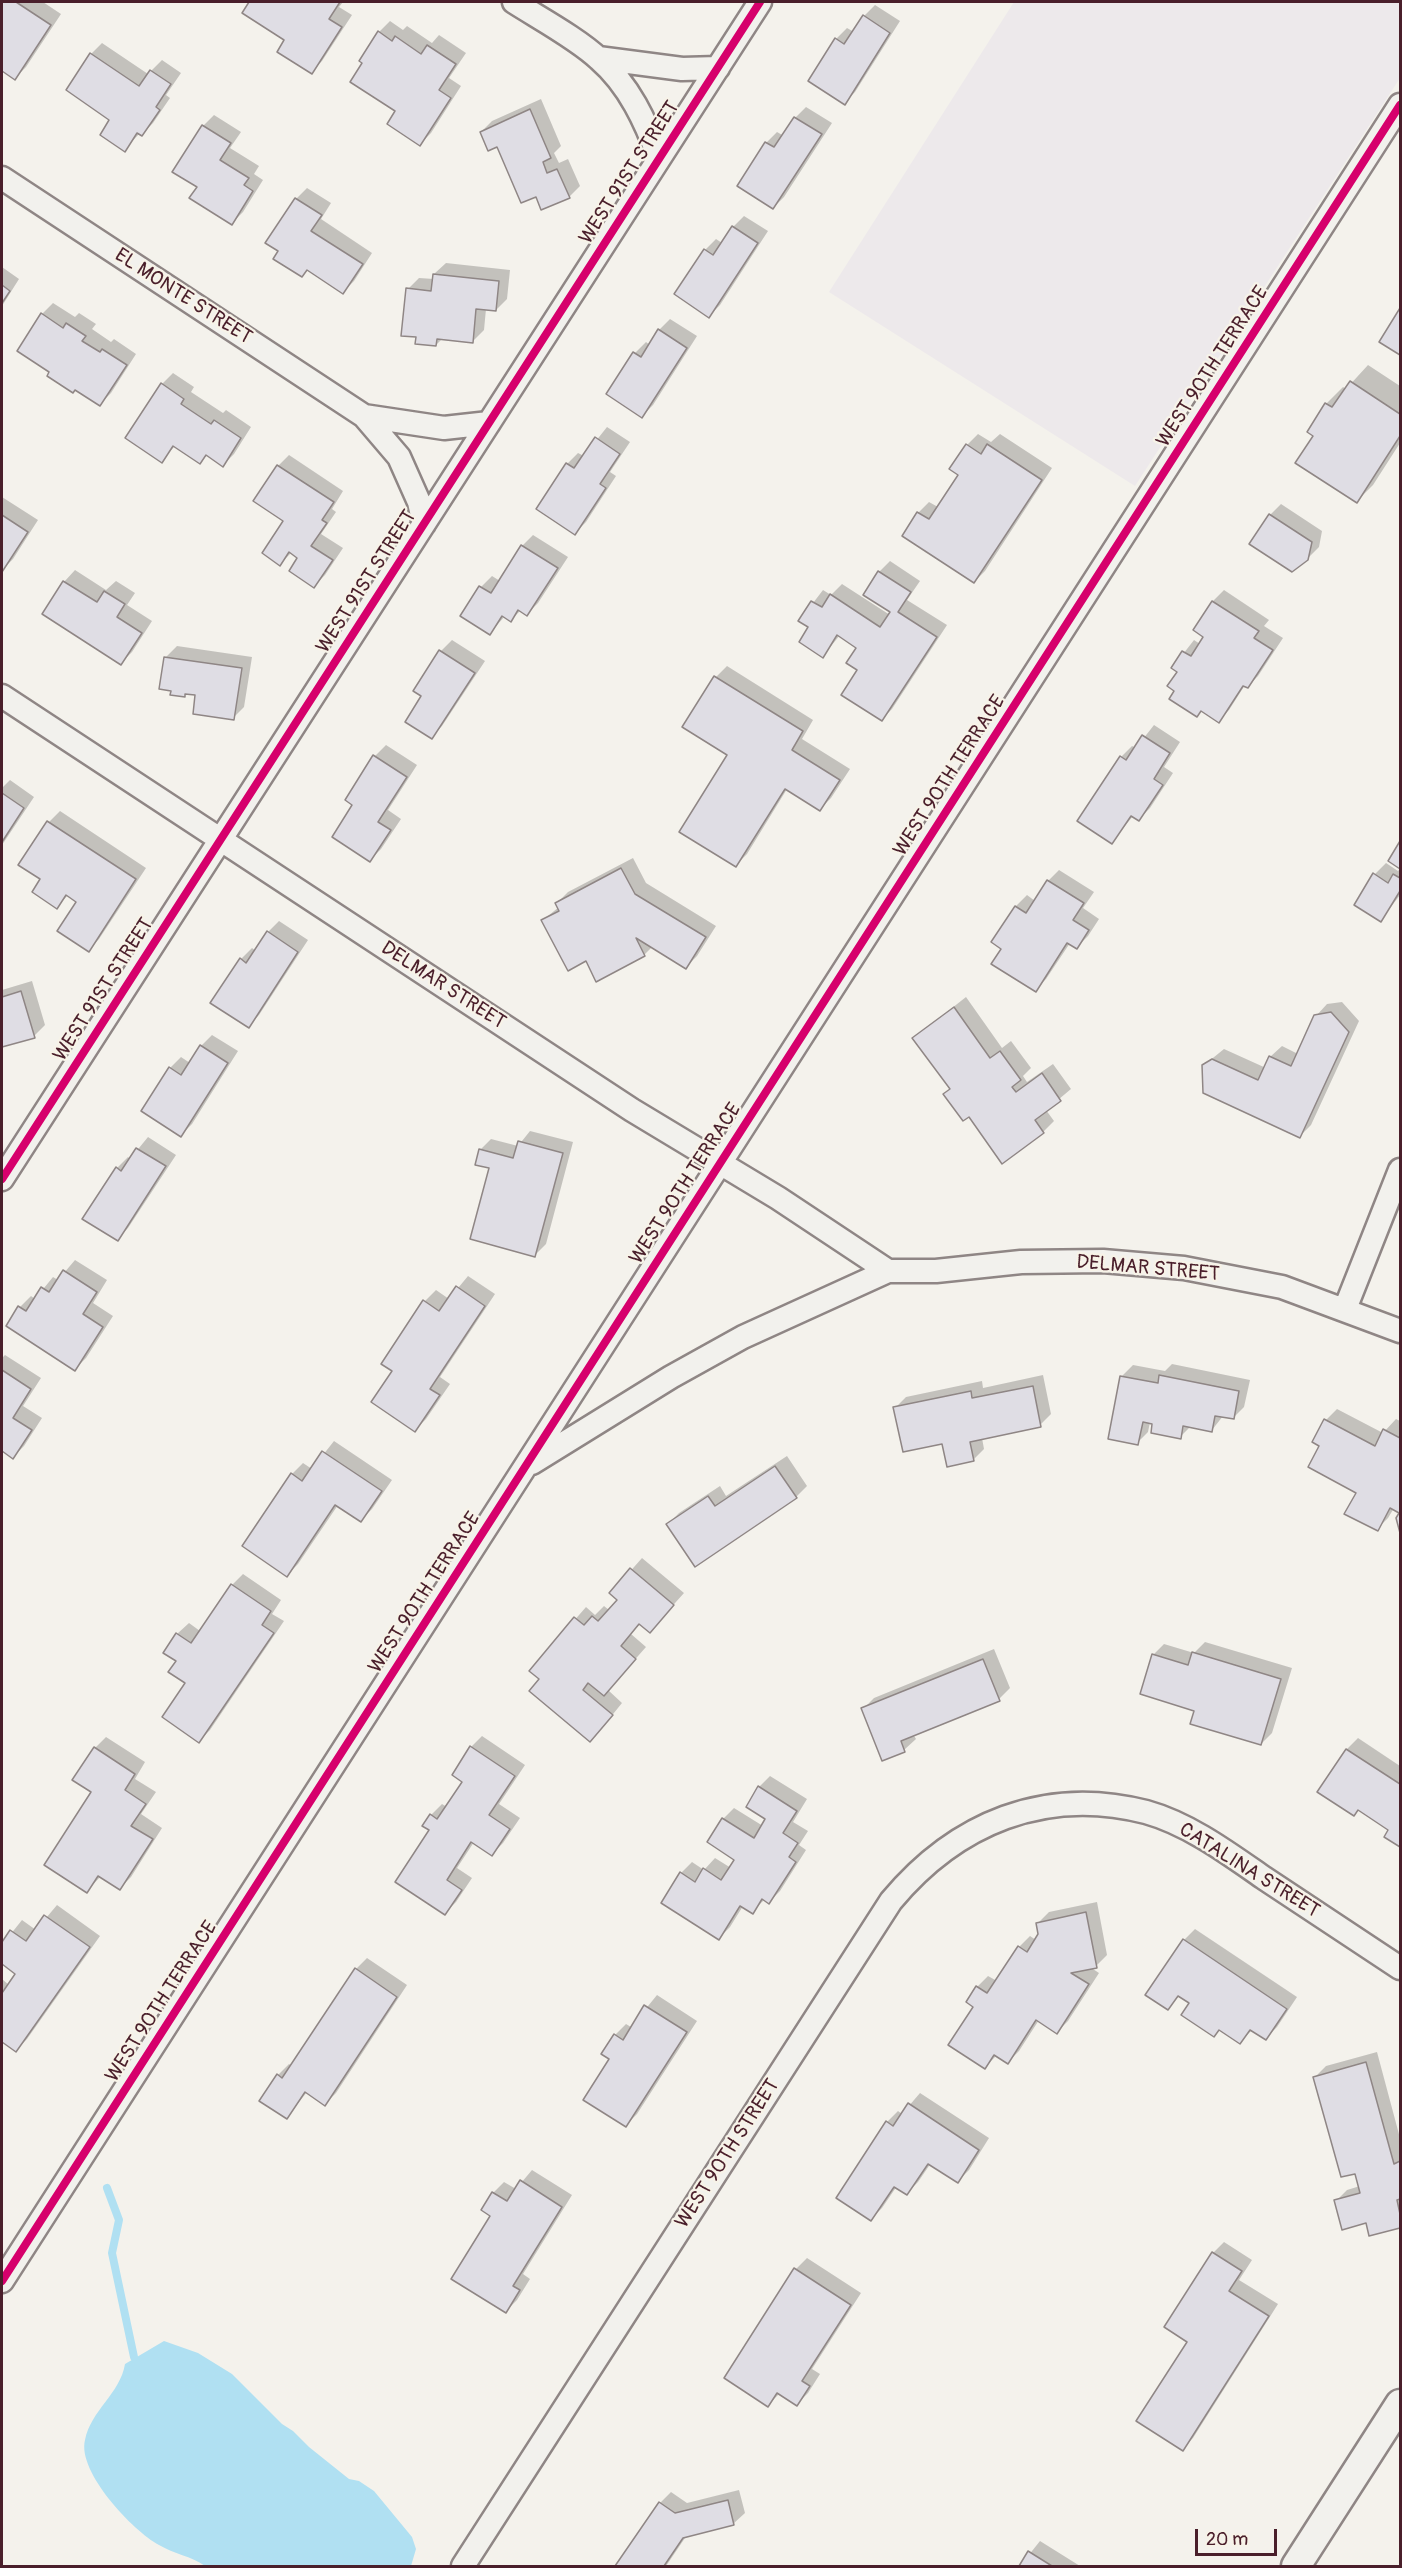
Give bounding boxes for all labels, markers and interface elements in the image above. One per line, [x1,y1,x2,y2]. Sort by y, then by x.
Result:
street label: WEST 91ST STREET [575,97,685,249]
street label: EL MONTE STREET [110,244,256,350]
street label: WEST 90TH TERRACE [1152,282,1274,452]
street label: WEST 91ST STREET [312,506,422,658]
street label: WEST 90TH TERRACE [889,691,1011,861]
street label: WEST 91ST STREET [49,914,159,1066]
street label: DELMAR STREET [376,937,510,1035]
street label: WEST 90TH TERRACE [625,1099,747,1269]
street label: DELMAR STREET [1075,1251,1221,1287]
street label: WEST 90TH TERRACE [364,1508,486,1678]
street label: CATALINA STREET [1174,1818,1324,1924]
street label: WEST 90TH TERRACE [101,1917,223,2087]
street label: WEST 90TH STREET [671,2075,785,2233]
scale bar [1198,2517,1280,2555]
text: 20 m [1206,2528,1248,2551]

